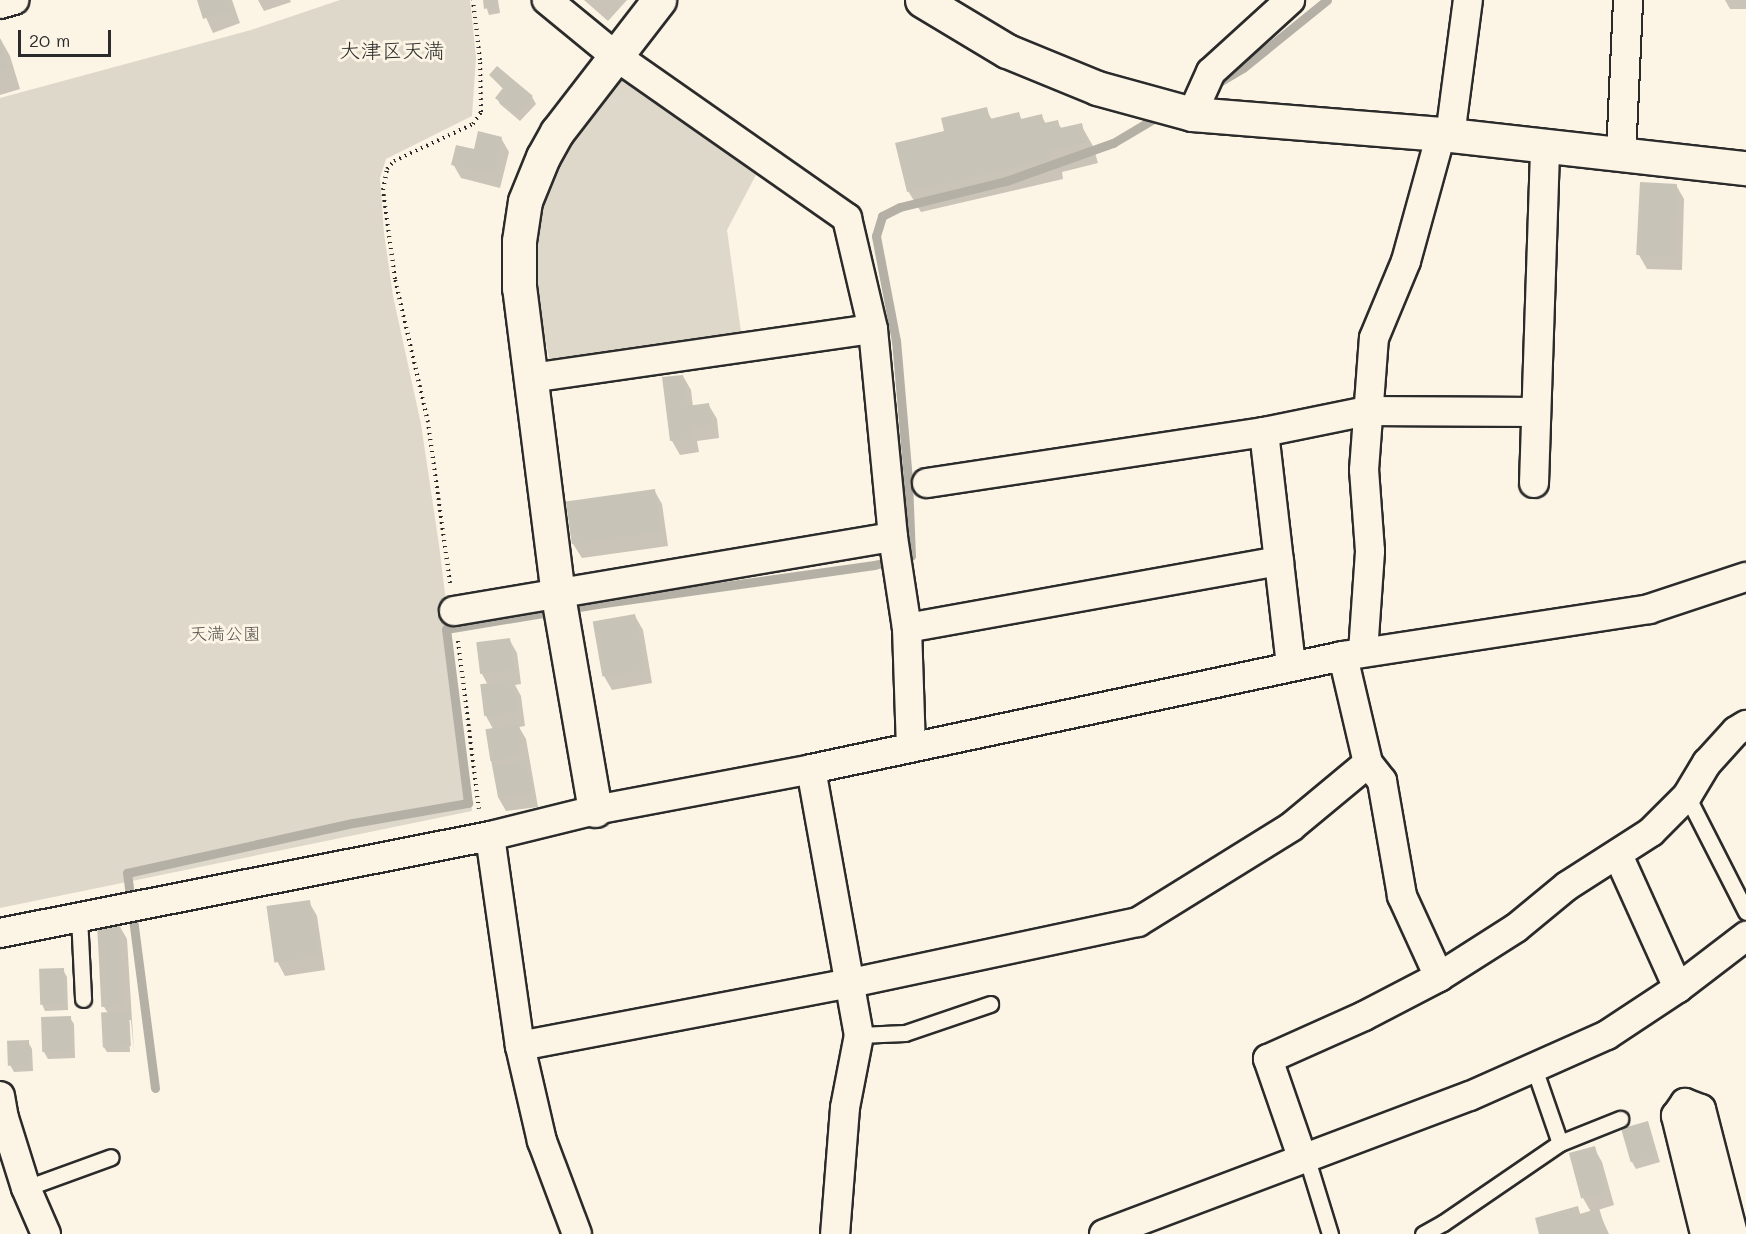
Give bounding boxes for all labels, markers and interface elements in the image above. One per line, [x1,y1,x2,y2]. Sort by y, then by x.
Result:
scale bar [21,18,114,56]
text: 20 m [29,28,70,52]
district label: 大津区天満 [340,37,444,63]
park label: 天満公園 [189,622,261,644]

